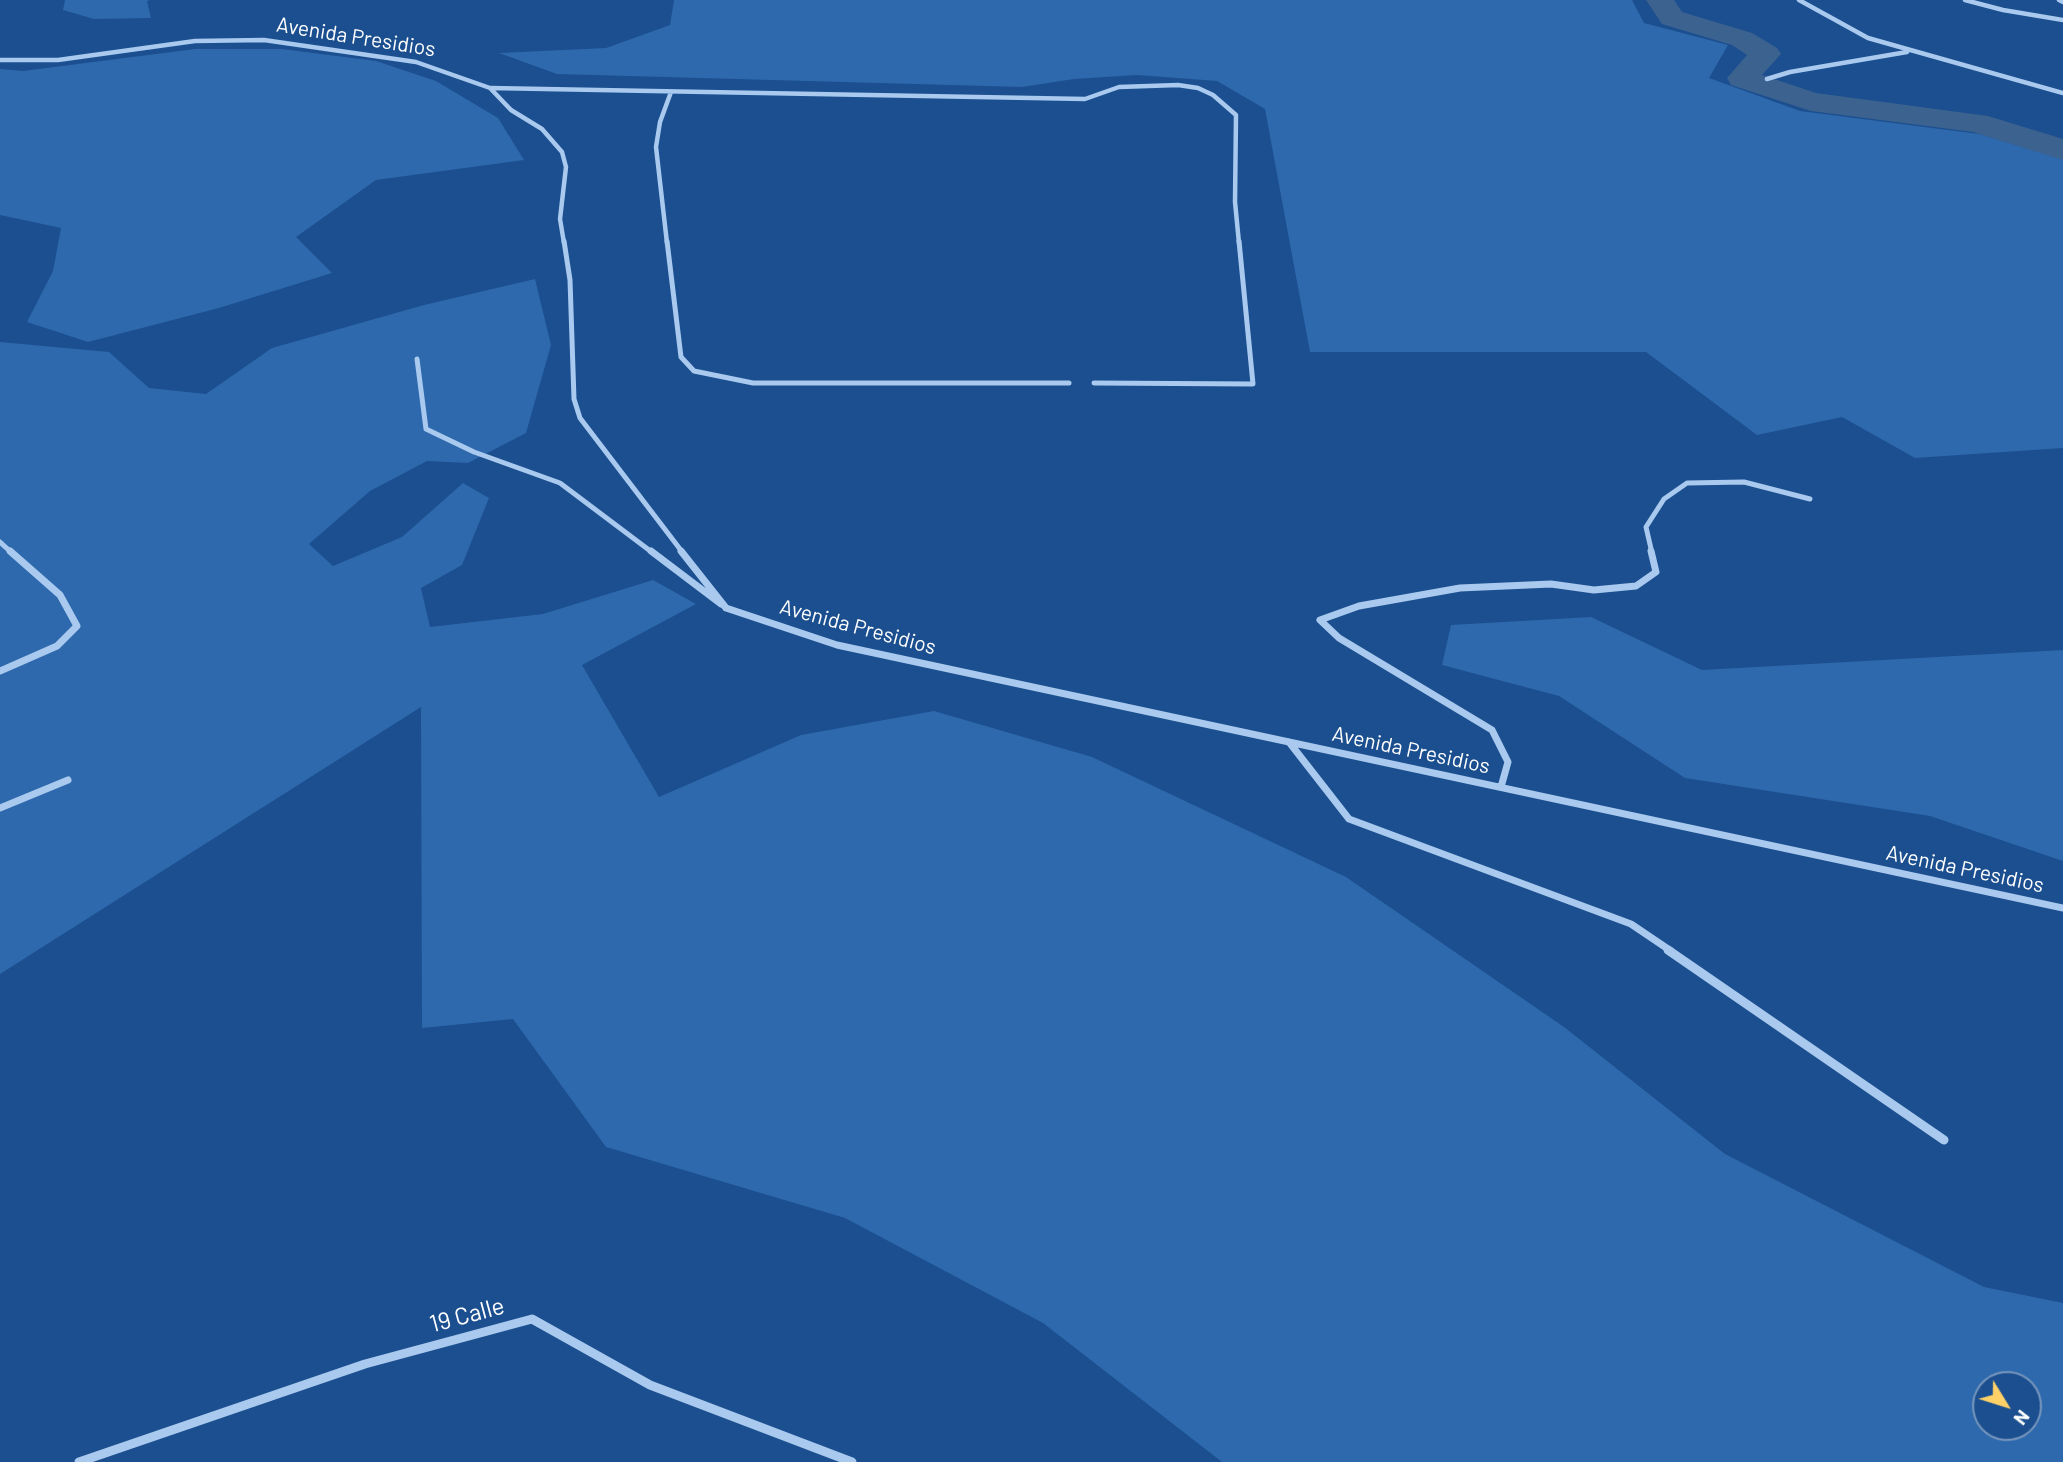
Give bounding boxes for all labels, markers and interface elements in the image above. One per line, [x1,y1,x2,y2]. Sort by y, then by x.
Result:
street label: Avenida Presidios [275,12,437,62]
street label: Avenida Presidios [777,594,939,660]
street label: Avenida Presidios [1330,721,1492,779]
street label: Avenida Presidios [1884,840,2046,898]
street label: 19 Calle [426,1291,508,1339]
north arrow [1972,1371,2042,1441]
text: N [2009,1406,2035,1430]

